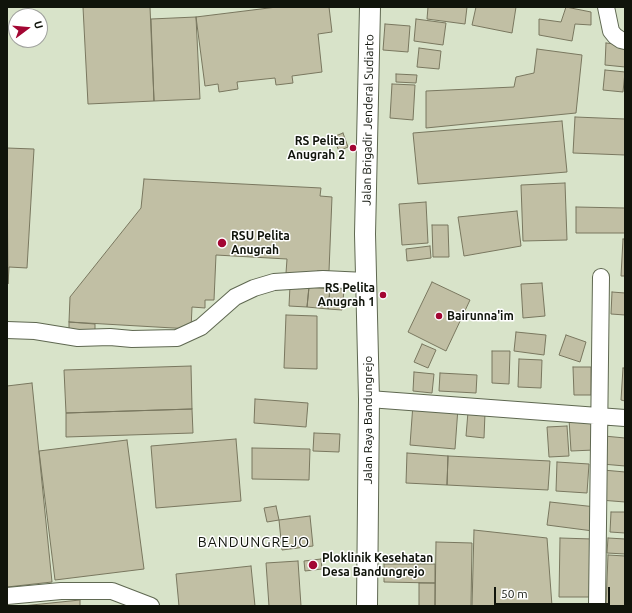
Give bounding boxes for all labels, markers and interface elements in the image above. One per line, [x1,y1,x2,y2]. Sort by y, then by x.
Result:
north arrow [8,8,48,48]
text: U [32,20,45,30]
street label: Jalan Brigadir Jenderal Sudiarto [359,34,377,206]
place label: RS Pelita Anugrah 2 [287,134,345,162]
marker: RS Pelita Anugrah 2 [348,143,358,153]
place label: RSU Pelita Anugrah [231,229,290,257]
marker: RSU Pelita Anugrah [216,237,228,249]
place label: RS Pelita Anugrah 1 [317,281,375,309]
marker: RS Pelita Anugrah 1 [378,290,388,300]
place label: Bairunna'im [447,309,514,323]
marker: Bairunna'im [434,311,444,321]
street label: Jalan Raya Bandungrejo [361,356,375,484]
district label: BANDUNGREJO [198,534,310,550]
place label: Ploklinik Kesehatan Desa Bandungrejo [322,551,433,579]
marker: Ploklinik Kesehatan Desa Bandungrejo [307,559,319,571]
scale bar [496,579,612,605]
text: 50 m [501,587,528,600]

